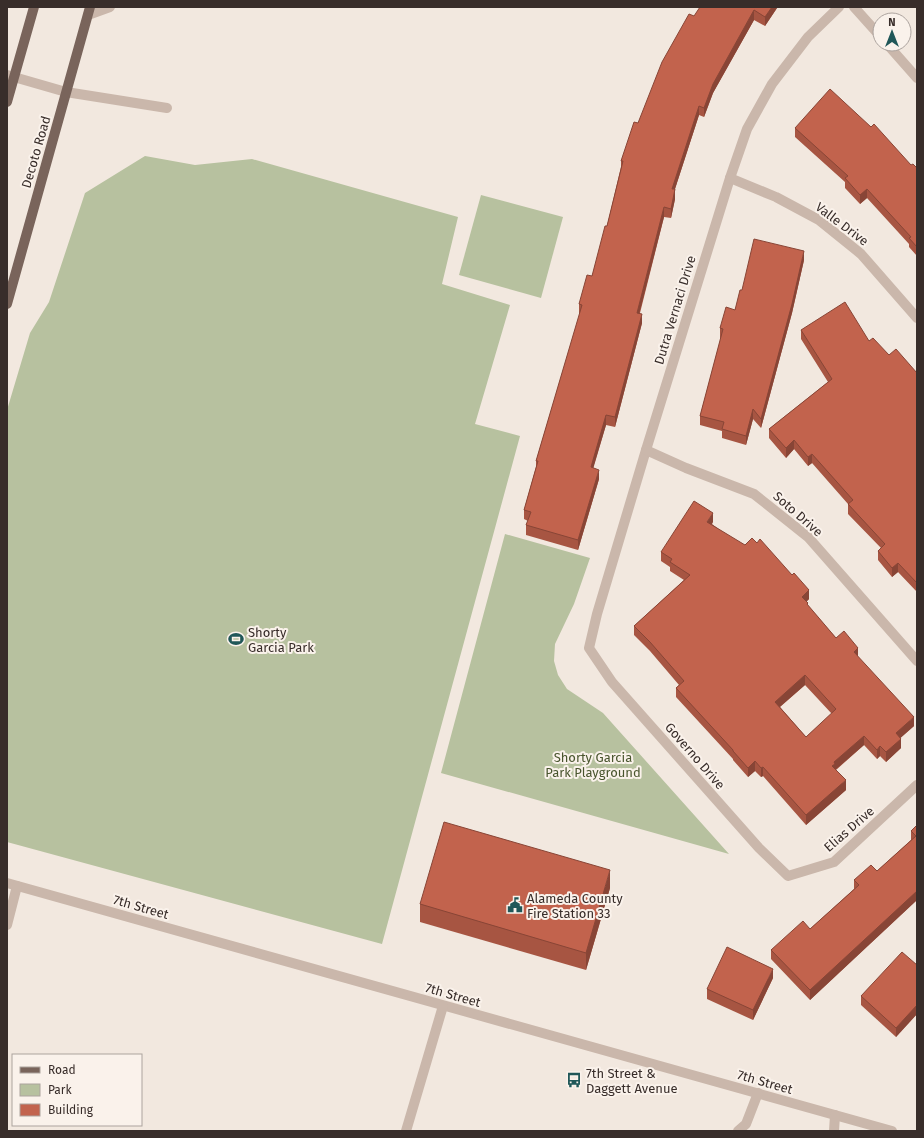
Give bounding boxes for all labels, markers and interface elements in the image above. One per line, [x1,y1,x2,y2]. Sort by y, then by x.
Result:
north arrow [872,12,912,52]
text: N [888,16,896,29]
street label: Decoto Road [19,114,53,190]
street label: Valle Drive [813,199,871,249]
street label: Dutra Vernaci Drive [651,254,699,366]
street label: Soto Drive [770,488,826,540]
place label: Shorty Garcia Park [248,625,314,655]
sports icon: Shorty Garcia Park [227,630,245,648]
street label: Governo Drive [662,720,728,792]
park label: Shorty Garcia Park Playground [545,750,641,780]
street label: Elias Drive [821,803,877,855]
place label: Alameda County Fire Station 33 [527,891,623,921]
street label: 7th Street [112,892,171,922]
public building icon: Alameda County Fire Station 33 [506,896,524,914]
street label: 7th Street [424,980,483,1010]
legend [12,1054,142,1126]
text: Road [48,1063,76,1077]
place label: 7th Street & Daggett Avenue [586,1066,678,1096]
street label: 7th Street [736,1067,795,1097]
bus stop icon: 7th Street & Daggett Avenue [565,1071,583,1089]
text: Park [48,1083,72,1097]
text: Building [48,1103,94,1117]

